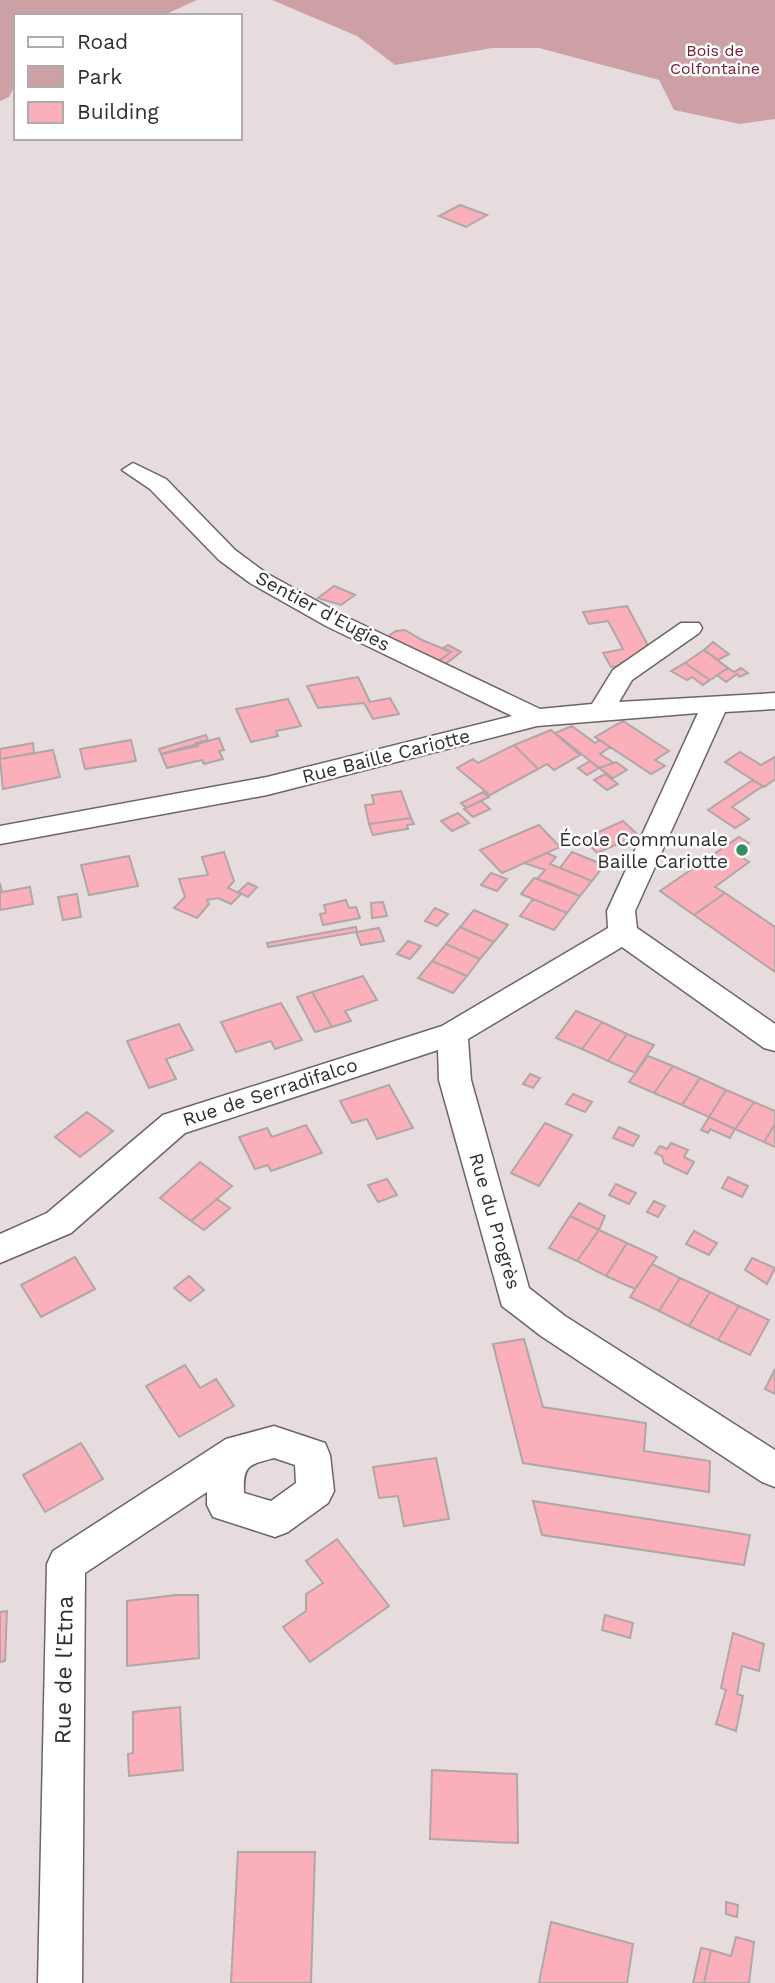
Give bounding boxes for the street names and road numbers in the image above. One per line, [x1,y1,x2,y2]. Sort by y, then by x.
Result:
street label: Sentier d'Eugies [252,566,394,656]
street label: Rue Baille Cariotte [300,724,472,788]
street label: Rue de Serradifalco [180,1053,360,1131]
street label: Rue du Progrès [465,1150,525,1292]
street label: Rue de l'Etna [49,1595,79,1745]

